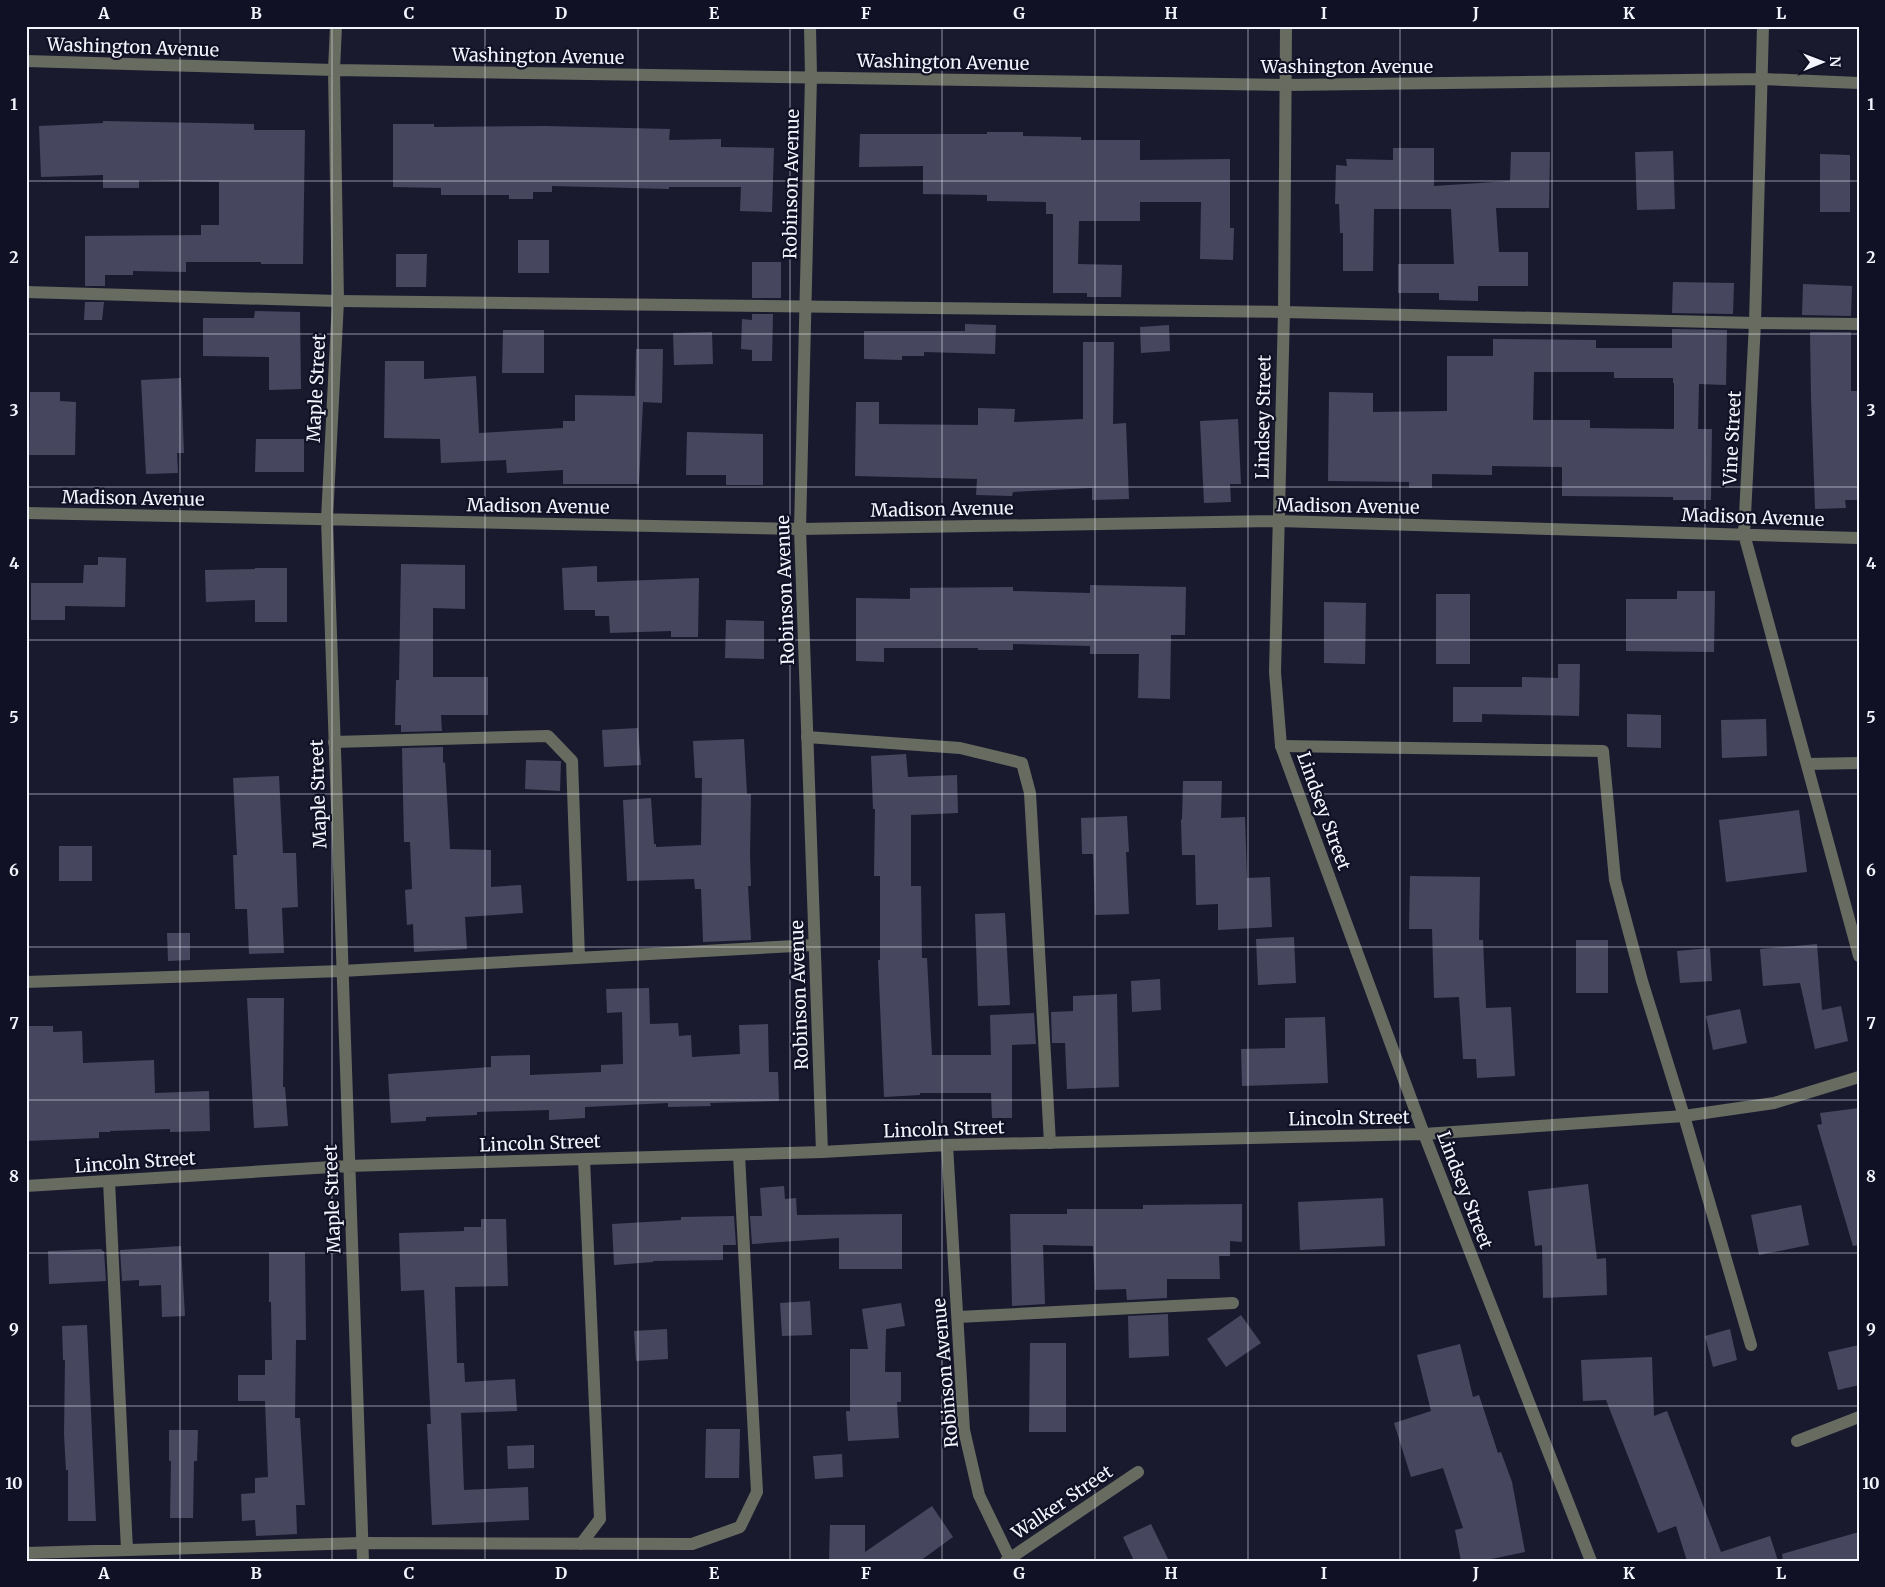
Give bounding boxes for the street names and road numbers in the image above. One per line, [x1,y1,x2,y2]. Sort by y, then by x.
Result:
street label: Washington Avenue [45,32,220,62]
street label: Washington Avenue [451,43,624,69]
street label: Washington Avenue [856,49,1029,75]
street label: Washington Avenue [1260,55,1433,78]
street label: Robinson Avenue [778,109,804,259]
street label: Maple Street [302,333,330,443]
street label: Lindsey Street [1250,355,1276,479]
street label: Vine Street [1718,390,1746,487]
street label: Madison Avenue [61,485,205,511]
street label: Madison Avenue [466,493,610,519]
street label: Madison Avenue [1276,493,1420,519]
street label: Madison Avenue [870,496,1014,522]
street label: Madison Avenue [1681,503,1825,531]
street label: Robinson Avenue [771,515,799,665]
street label: Maple Street [305,739,331,849]
street label: Lindsey Street [1292,749,1356,873]
street label: Robinson Avenue [785,920,813,1070]
street label: Lincoln Street [1288,1105,1410,1131]
street label: Lincoln Street [883,1115,1005,1143]
street label: Lindsey Street [1432,1128,1498,1252]
street label: Lincoln Street [479,1129,601,1157]
street label: Maple Street [319,1144,345,1254]
street label: Lincoln Street [74,1146,196,1178]
street label: Robinson Avenue [927,1297,963,1449]
street label: Walker Street [1006,1460,1117,1545]

